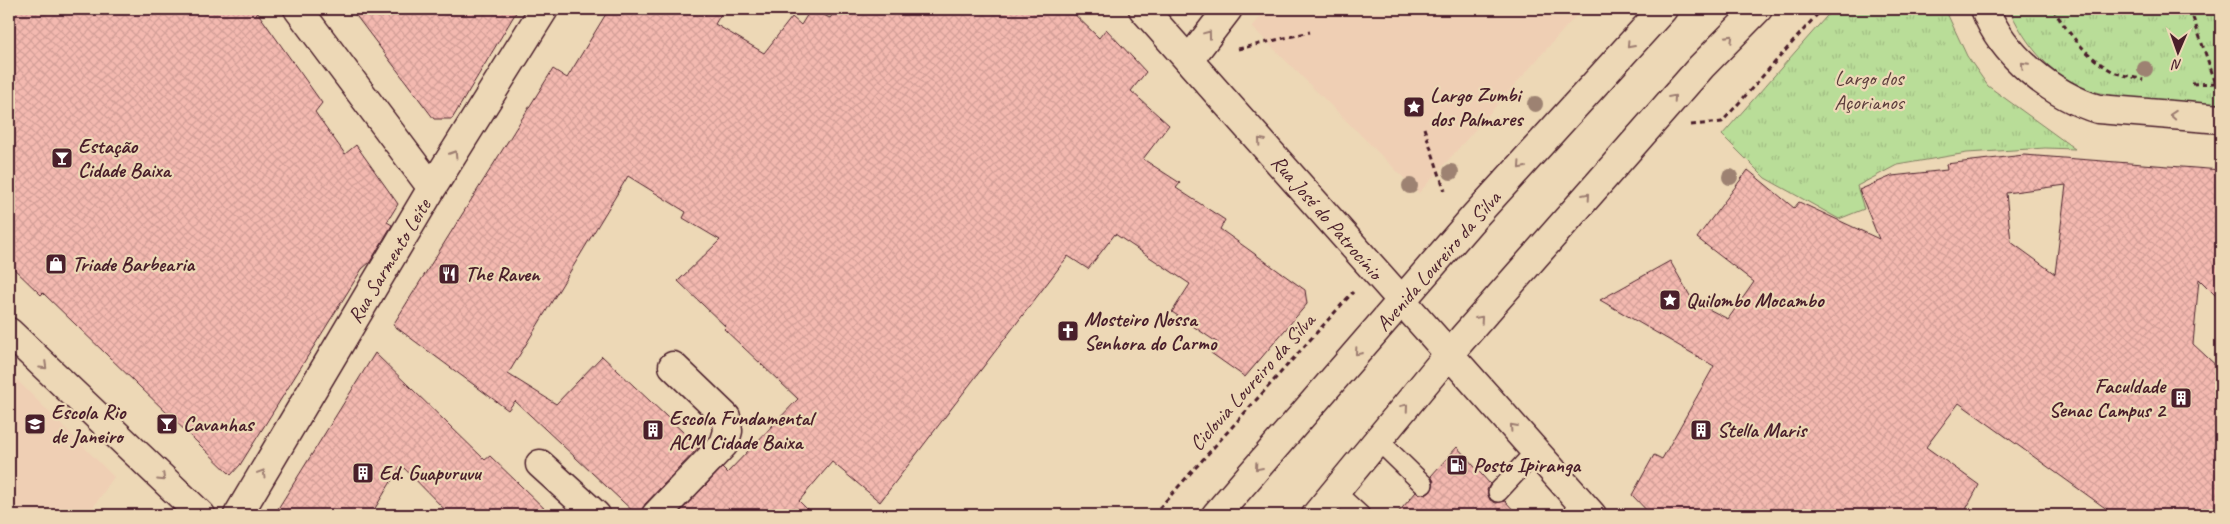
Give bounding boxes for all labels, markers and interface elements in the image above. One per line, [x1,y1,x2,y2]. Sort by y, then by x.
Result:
north arrow [2152,28,2202,78]
one-way arrow [1203,31,1211,40]
one-way arrow [1724,35,1733,44]
one-way arrow [1627,39,1636,48]
text: N [2171,56,2182,73]
one-way arrow [2021,61,2030,70]
park label: Largo dos Açorianos [1834,65,1906,115]
place label: Largo Zumbi dos Palmares [1430,82,1525,132]
place icon: Largo Zumbi dos Palmares [1402,95,1426,119]
one-way arrow [1667,95,1676,104]
one-way arrow [2168,110,2176,121]
place label: Estação Cidade Baixa [78,133,172,183]
one-way arrow [1257,138,1266,147]
bar icon: Estação Cidade Baixa [50,146,74,170]
street label: Rua José do Patrocínio [1266,149,1390,287]
one-way arrow [447,150,457,159]
one-way arrow [1518,160,1527,169]
street label: Avenida Loureiro da Silva [1370,184,1507,336]
street label: Rua Sarmento Leite [342,193,437,328]
one-way arrow [1582,193,1591,202]
place label: Triade Barbearia [72,251,196,277]
shop icon: Triade Barbearia [44,252,68,276]
place label: The Raven [465,261,541,287]
restaurant icon: The Raven [437,262,461,286]
place label: Quilombo Mocambo [1686,287,1825,313]
place icon: Quilombo Mocambo [1658,288,1682,312]
place label: Mosteiro Nossa Senhora do Carmo [1084,306,1218,356]
street label: Ciclovia Loureiro da Silva [1184,306,1322,456]
one-way arrow [1474,315,1483,324]
church icon: Mosteiro Nossa Senhora do Carmo [1056,319,1080,343]
one-way arrow [1355,346,1364,355]
one-way arrow [38,360,47,369]
place label: Faculdade Senac Campus 2 [2049,373,2168,423]
building icon: Faculdade Senac Campus 2 [2169,386,2193,410]
place label: Escola Rio de Janeiro [51,399,127,449]
one-way arrow [1400,403,1409,412]
place label: Escola Fundamental ACM Cidade Baixa [669,405,817,455]
place label: Cavanhas [183,411,256,437]
school or university icon: Escola Rio de Janeiro [23,412,47,436]
bar icon: Cavanhas [155,412,179,436]
place label: Stella Maris [1717,417,1809,443]
building icon: Escola Fundamental ACM Cidade Baixa [641,418,665,442]
building icon: Stella Maris [1689,418,1713,442]
one-way arrow [1509,424,1518,433]
place label: Posto Ipiranga [1473,452,1582,478]
fuel station icon: Posto Ipiranga [1445,453,1469,477]
place label: Ed. Guapuruvu [379,460,483,486]
building icon: Ed. Guapuruvu [351,461,375,485]
one-way arrow [1255,461,1264,470]
one-way arrow [256,470,266,479]
one-way arrow [156,472,165,481]

